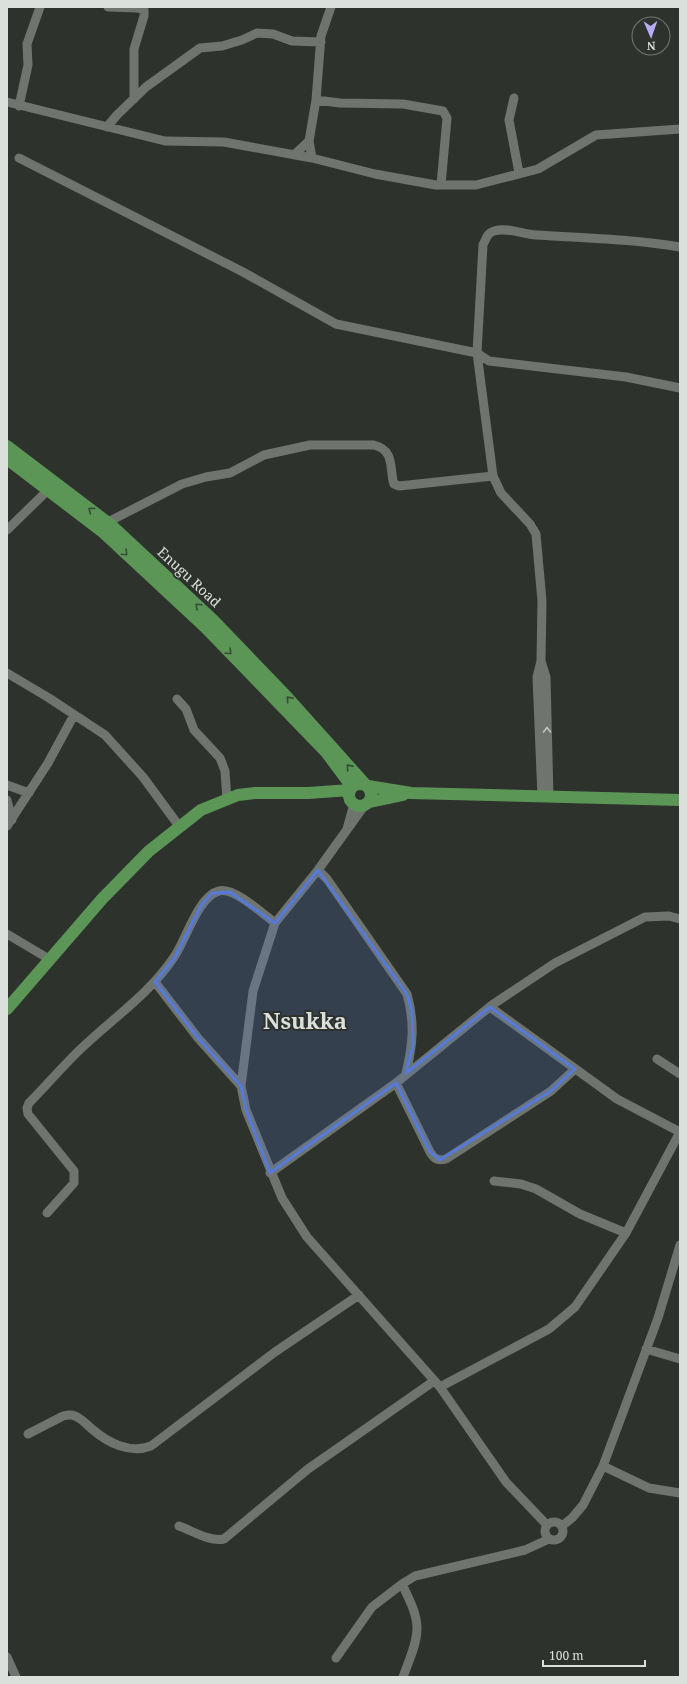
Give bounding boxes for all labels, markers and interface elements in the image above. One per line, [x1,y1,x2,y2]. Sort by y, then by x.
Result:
north arrow [631,16,671,56]
text: N [646,39,656,54]
one-way arrow [89,508,96,515]
street label: Enugu Road [153,542,226,611]
one-way arrow [120,548,128,555]
one-way arrow [195,603,203,611]
one-way arrow [224,647,232,655]
one-way arrow [286,696,293,704]
one-way arrow [543,727,552,733]
one-way arrow [347,764,354,771]
district label: Nsukka [263,1005,347,1035]
scale bar [543,1642,645,1668]
text: 100 m [549,1647,584,1664]

